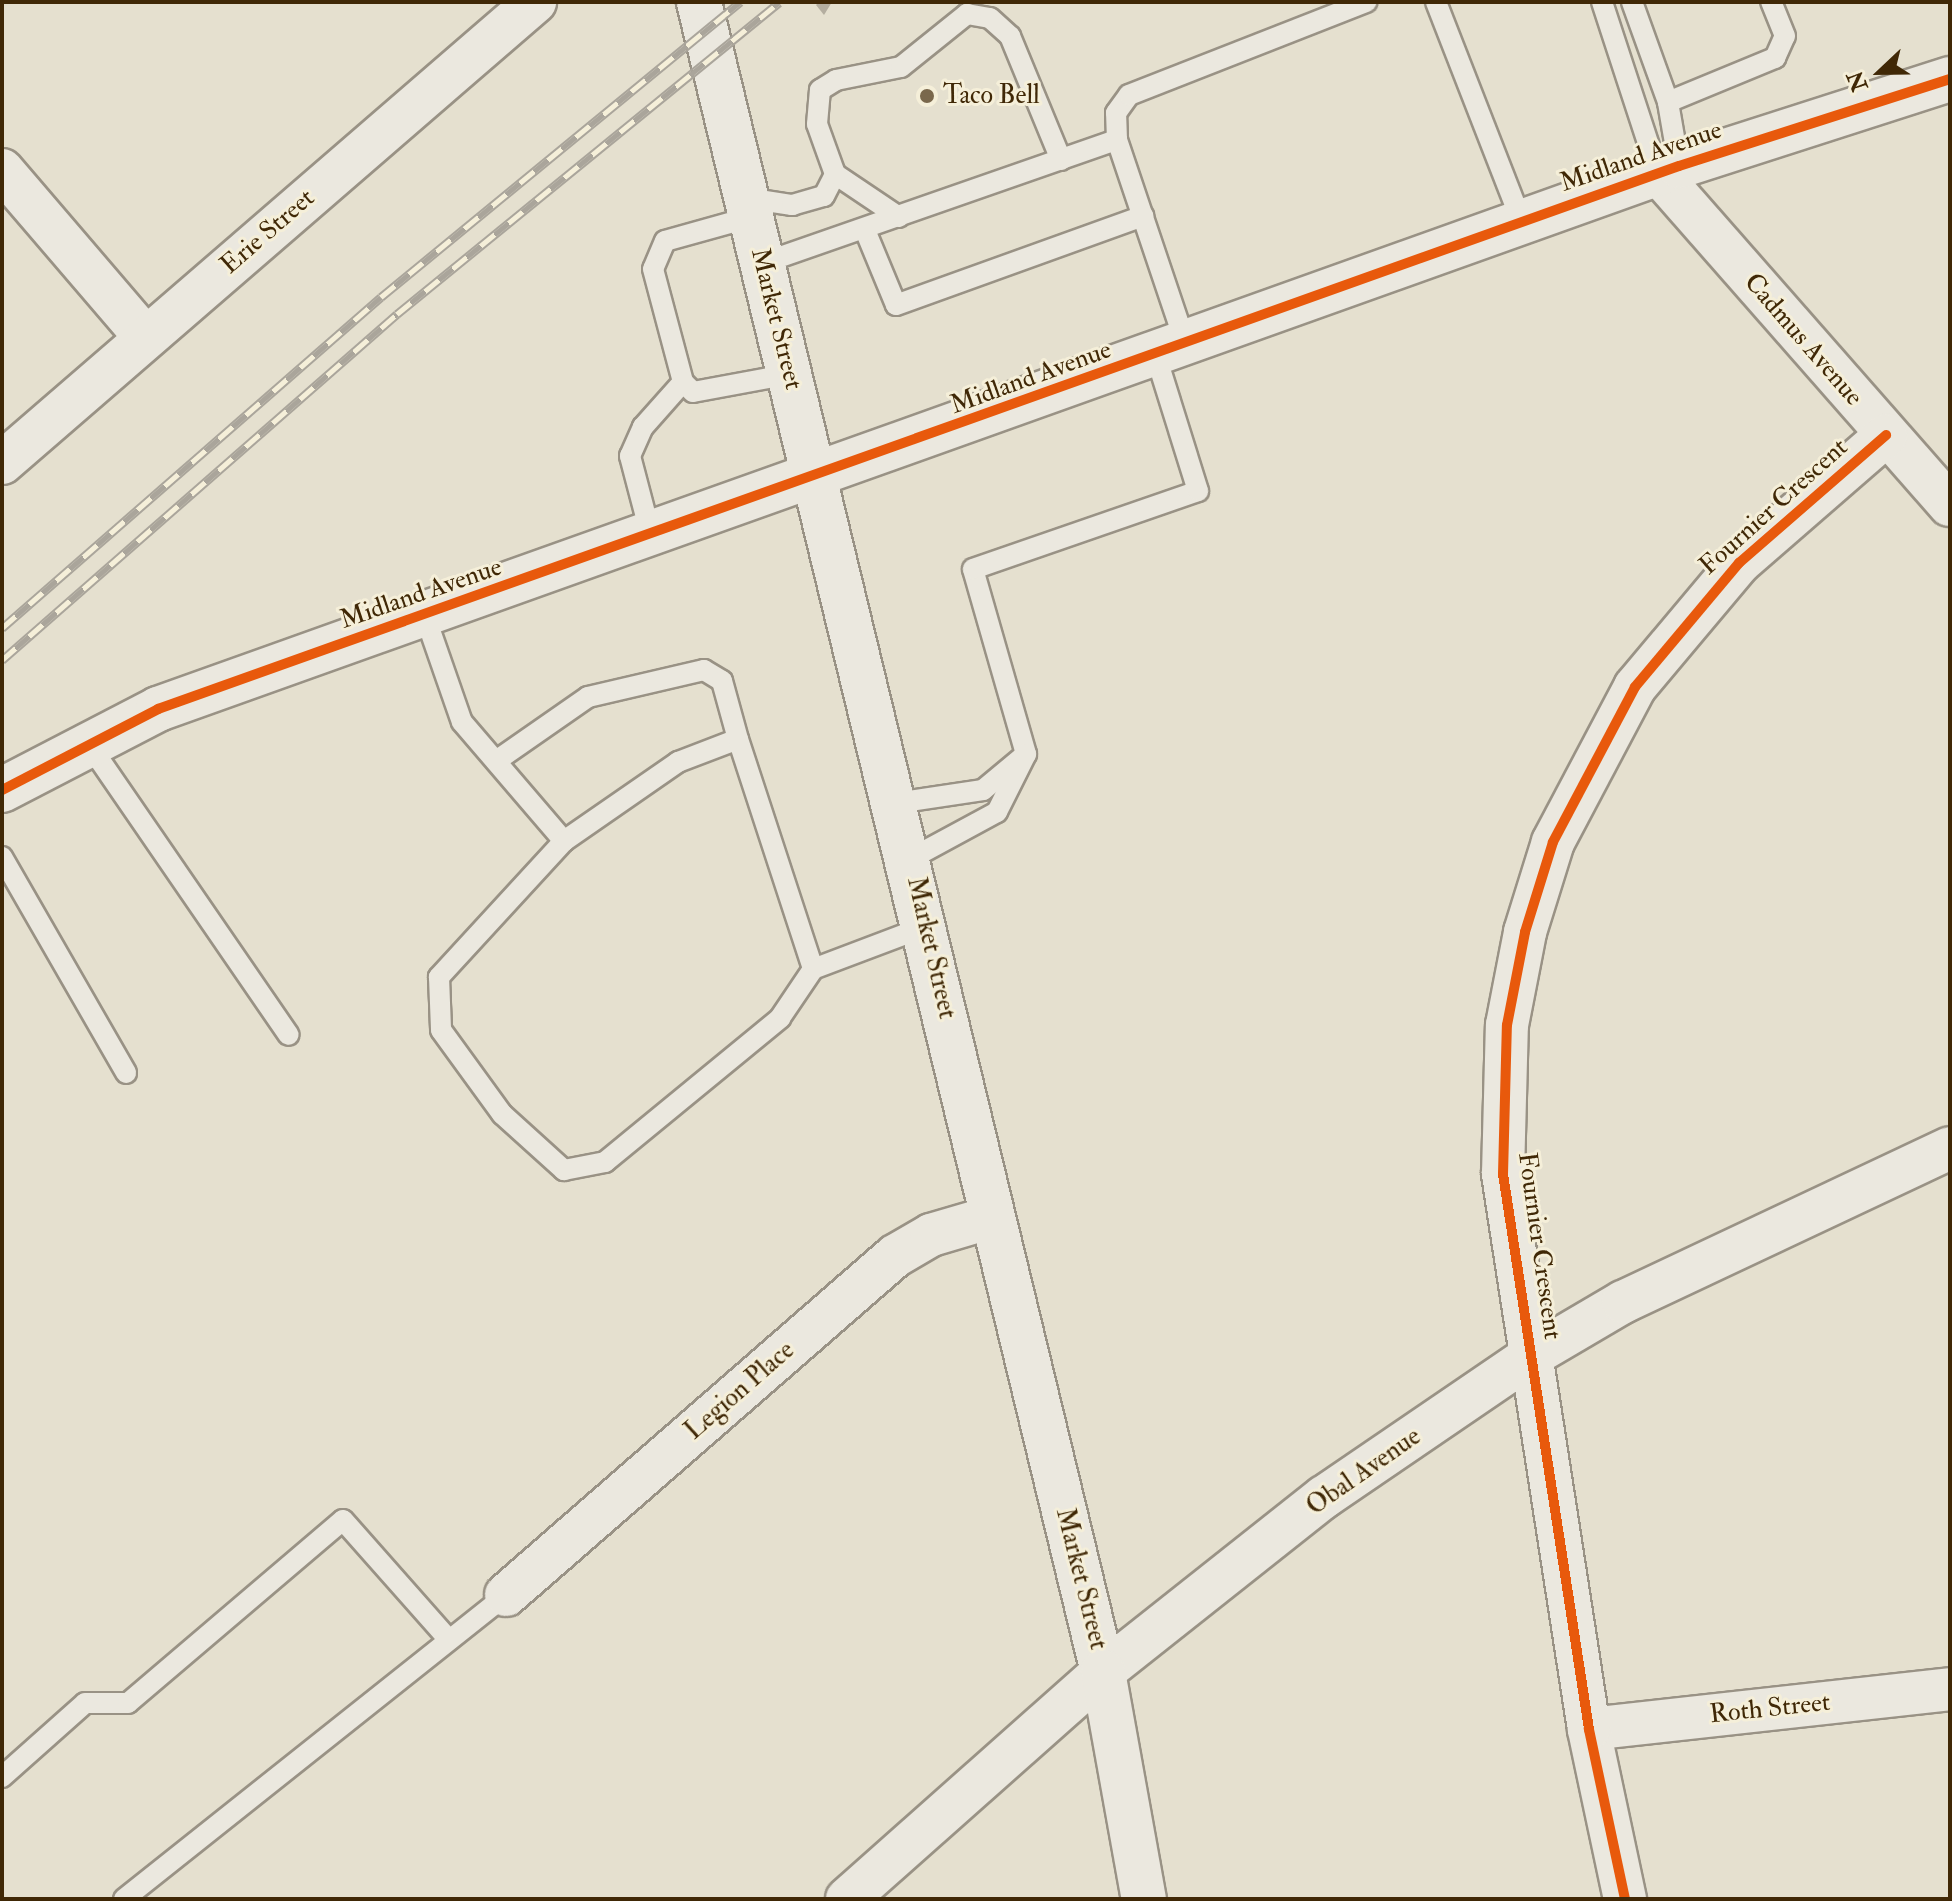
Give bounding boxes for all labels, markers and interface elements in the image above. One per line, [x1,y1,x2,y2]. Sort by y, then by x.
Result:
north arrow [1840,32,1920,112]
text: N [1841,67,1874,95]
place label: Taco Bell [943,80,1040,112]
marker: Taco Bell [918,87,936,105]
street label: Midland Avenue [1556,115,1726,199]
street label: Erie Street [215,183,321,281]
street label: Market Street [743,245,809,393]
street label: Cadmus Avenue [1737,267,1869,413]
street label: Midland Avenue [946,334,1116,422]
street label: Fournier Crescent [1693,432,1855,582]
street label: Midland Avenue [336,552,506,636]
street label: Market Street [900,874,962,1022]
street label: Fournier Crescent [1510,1150,1568,1342]
street label: Legion Place [679,1335,801,1447]
street label: Obal Avenue [1301,1421,1427,1523]
street label: Market Street [1048,1505,1114,1653]
street label: Roth Street [1708,1687,1832,1731]

